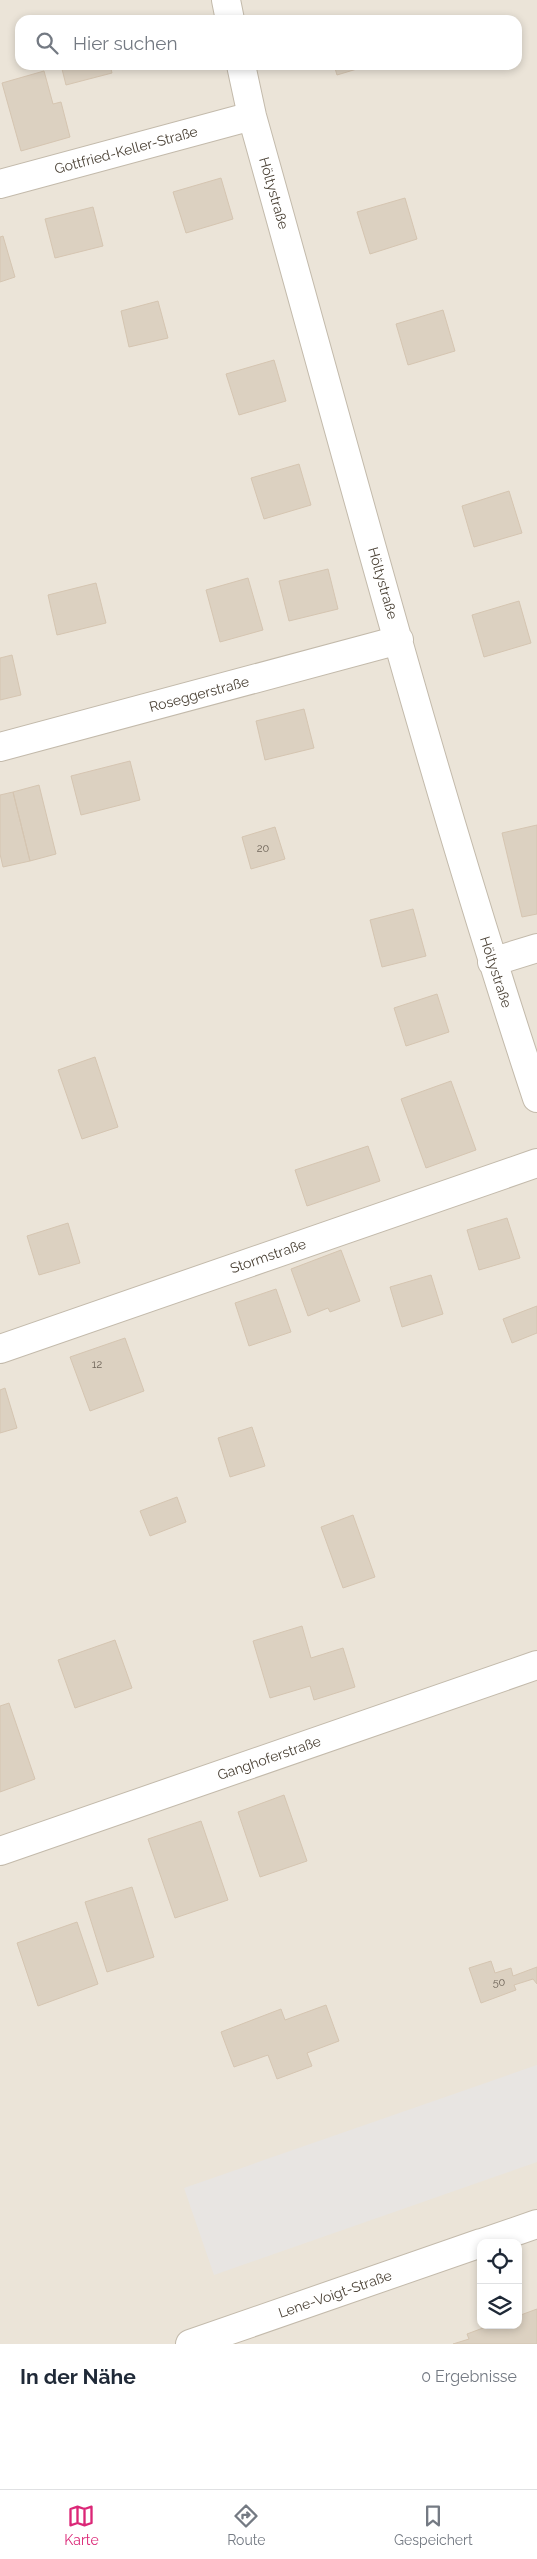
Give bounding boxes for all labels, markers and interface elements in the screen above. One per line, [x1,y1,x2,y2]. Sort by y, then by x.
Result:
search box [15,15,522,70]
icon: search [33,29,61,57]
text: Hier suchen [73,32,178,54]
street label: Gottfried-Keller-Straße [53,123,199,177]
street label: Höltystraße [256,155,292,231]
street label: Höltystraße [365,545,401,621]
street label: Roseggerstraße [147,673,251,715]
house number: 20 [257,842,269,855]
street label: Höltystraße [477,934,515,1010]
street label: Stormstraße [228,1236,308,1276]
house number: 12 [92,1358,102,1371]
street label: Ganghoferstraße [215,1733,323,1783]
house number: 50 [493,1976,506,1989]
map controls [477,2239,522,2329]
button: locate [477,2239,522,2284]
street label: Lene-Voigt-Straße [276,2267,394,2321]
button: layers [477,2284,522,2329]
text: In der Nähe [20,2364,136,2389]
text: 0 Ergebnisse [421,2367,517,2386]
tab: Karte [64,2502,99,2548]
tab: Route [227,2502,266,2548]
tab: Gespeichert [394,2502,473,2548]

